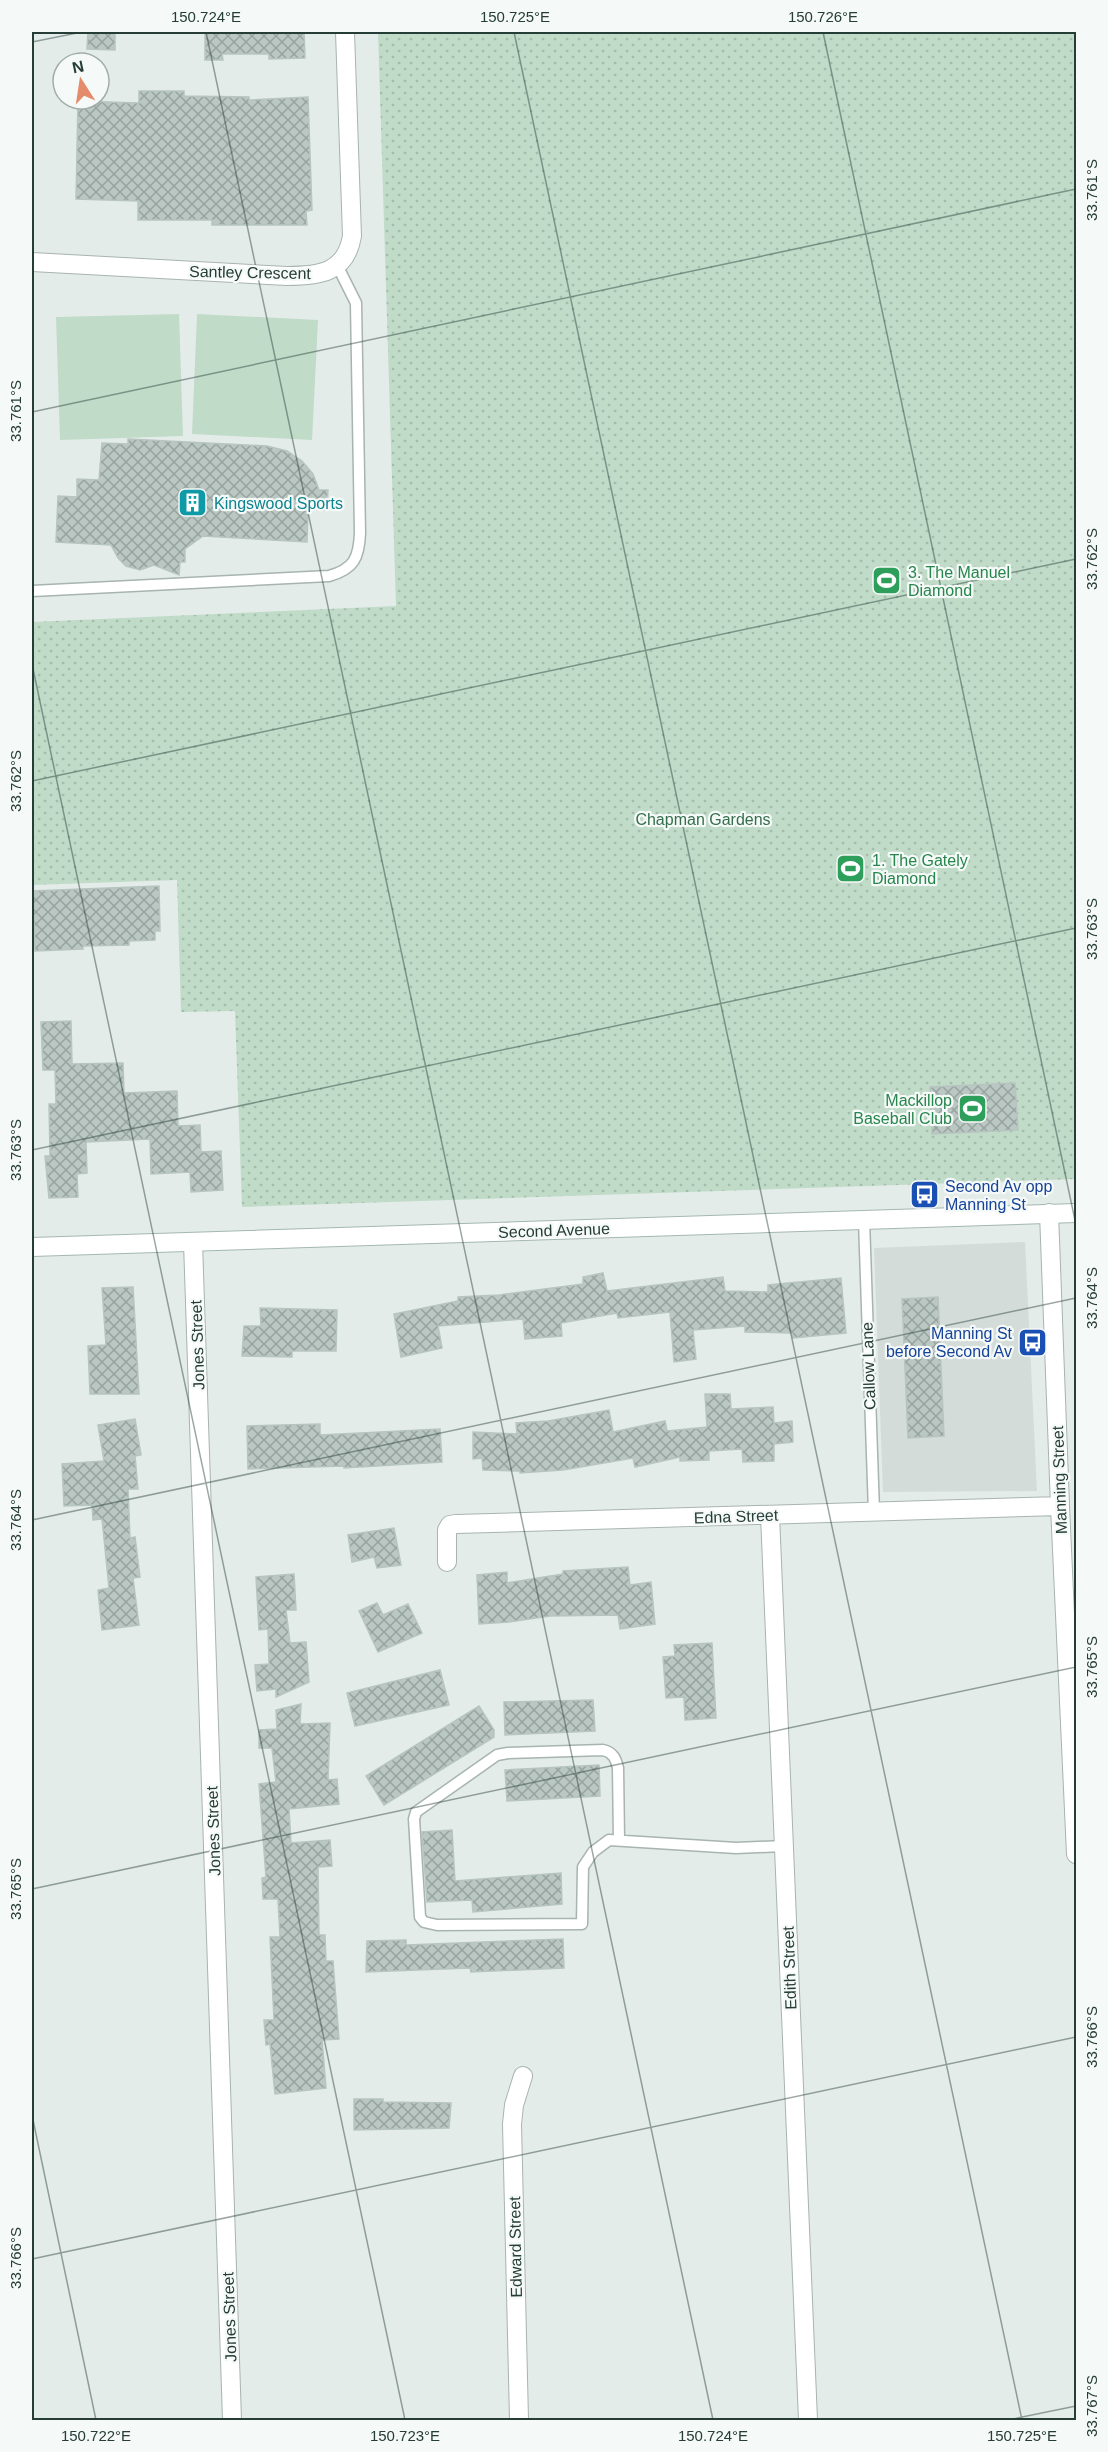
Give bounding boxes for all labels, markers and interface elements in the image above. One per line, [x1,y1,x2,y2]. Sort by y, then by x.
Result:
text: 150.724°E [171,8,241,25]
text: 150.725°E [480,8,550,25]
text: 150.726°E [788,8,858,25]
north arrow [51,51,111,111]
text: N [71,57,85,76]
text: 33.761°S [1083,159,1100,221]
street label: Santley Crescent [189,263,312,282]
text: 33.761°S [7,380,24,442]
building icon: Kingswood Sports [177,487,209,519]
place label: Kingswood Sports [214,495,343,512]
text: 33.762°S [1083,528,1100,590]
place label: 3. The Manuel Diamond [908,564,1010,599]
sports icon: 3. The Manuel Diamond [871,565,903,597]
text: 33.762°S [7,750,24,812]
park label: Chapman Gardens [635,811,771,828]
place label: 1. The Gately Diamond [872,852,968,887]
sports icon: 1. The Gately Diamond [835,853,867,885]
text: 33.763°S [1083,898,1100,960]
place label: Mackillop Baseball Club [853,1092,952,1127]
sports icon: Mackillop Baseball Club [957,1093,989,1125]
text: 33.763°S [7,1119,24,1181]
place label: Second Av opp Manning St [945,1178,1052,1213]
bus stop icon: Second Av opp Manning St [908,1179,940,1211]
street label: Second Avenue [498,1220,610,1241]
text: 33.764°S [1083,1267,1100,1329]
street label: Jones Street [187,1299,208,1390]
street label: Callow Lane [858,1322,879,1410]
place label: Manning St before Second Av [886,1325,1013,1360]
bus stop icon: Manning St before Second Av [1017,1326,1049,1358]
street label: Manning Street [1049,1425,1070,1535]
text: 33.764°S [7,1489,24,1551]
street label: Edna Street [693,1507,779,1526]
text: 33.765°S [1083,1636,1100,1698]
street label: Jones Street [203,1785,224,1876]
text: 33.765°S [7,1858,24,1920]
street label: Edith Street [780,1925,799,2010]
text: 33.766°S [1083,2006,1100,2068]
street label: Edward Street [506,2196,525,2298]
text: 33.766°S [7,2227,24,2289]
street label: Jones Street [219,2271,240,2362]
text: 33.767°S [1083,2375,1100,2437]
text: 150.722°E [61,2427,131,2444]
text: 150.723°E [370,2427,440,2444]
text: 150.724°E [678,2427,748,2444]
text: 150.725°E [987,2427,1057,2444]

